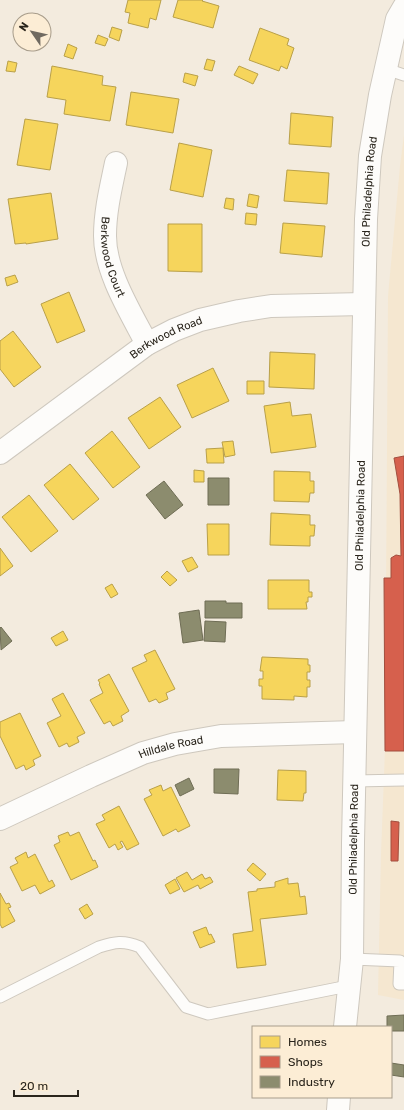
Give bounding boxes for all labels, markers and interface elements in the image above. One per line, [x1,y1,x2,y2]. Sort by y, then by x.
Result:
north arrow [12,12,52,52]
text: N [17,20,32,34]
street label: Old Philadelphia Road [359,135,380,247]
street label: Berkwood Court [98,216,128,300]
street label: Berkwood Road [127,313,204,361]
street label: Old Philadelphia Road [352,460,367,571]
street label: Hilldale Road [136,733,204,761]
street label: Old Philadelphia Road [346,784,361,895]
legend [252,1026,392,1098]
text: Homes [288,1035,327,1049]
text: Shops [288,1055,323,1069]
scale bar [14,1072,78,1098]
text: Industry [288,1075,335,1089]
text: 20 m [20,1079,48,1093]

